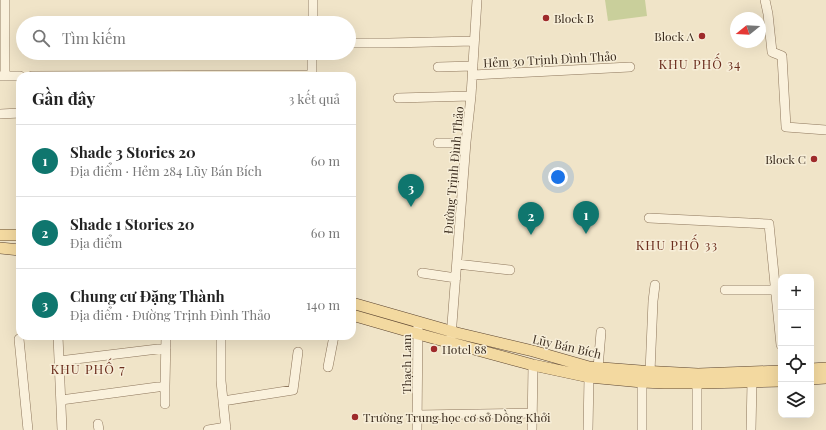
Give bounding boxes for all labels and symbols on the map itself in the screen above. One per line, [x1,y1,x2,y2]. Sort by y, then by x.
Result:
place label: Block B [554,10,594,26]
north arrow [730,12,766,48]
marker: Block B [541,13,551,23]
place label: Block A [654,28,694,44]
marker: Block A [697,31,707,41]
street label: Hẻm 30 Trịnh Đình Thảo [483,47,618,70]
district label: KHU PHỐ 34 [659,53,741,72]
street label: Đường Trịnh Đình Thảo [439,105,467,234]
place label: Block C [765,151,806,167]
marker: Block C [809,154,819,164]
your location [548,167,568,187]
pin: 3 [398,174,424,207]
pin: 1 [573,201,599,234]
pin: 2 [518,202,544,235]
district label: KHU PHỐ 33 [636,234,718,253]
street label: Lũy Bán Bích [531,330,603,362]
street label: Thạch Lam [398,334,414,394]
place label: Hotel 88 [442,341,487,357]
marker: Hotel 88 [429,344,439,354]
district label: KHU PHỐ 7 [51,358,125,377]
place label: Trường Trung học cơ sở Đồng Khởi [363,409,551,425]
marker: Trường Trung học cơ sở Đồng Khởi [350,412,360,422]

